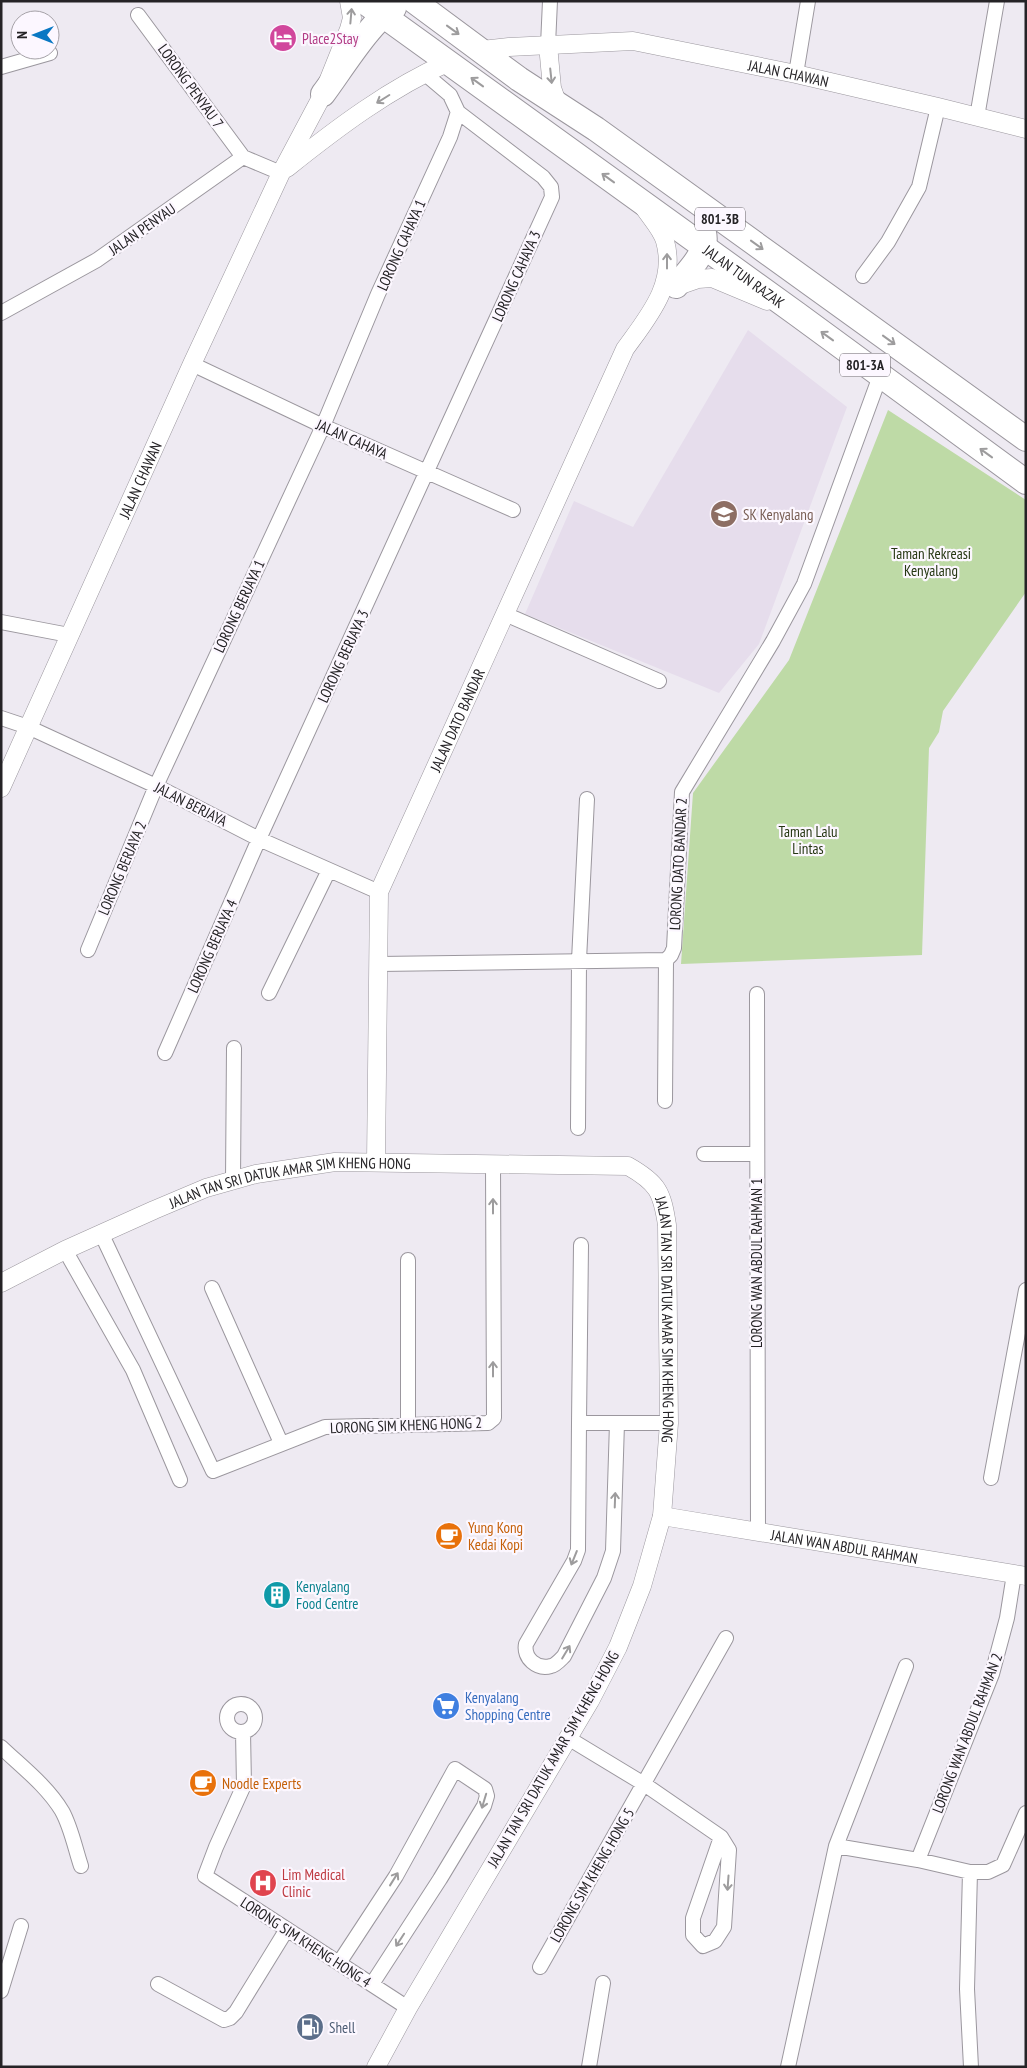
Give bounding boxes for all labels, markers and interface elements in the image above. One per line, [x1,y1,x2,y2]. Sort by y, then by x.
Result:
one-way arrow [346,8,355,24]
north arrow [10,10,60,60]
hotel icon: Place2Stay [268,23,298,53]
one-way arrow [446,25,460,35]
place label: Place2Stay [302,29,359,48]
text: N [13,31,31,39]
street label: LORONG PENYAU 7 [154,40,228,132]
street label: JALAN CHAWAN [745,55,831,91]
one-way arrow [546,67,556,83]
one-way arrow [471,77,484,88]
one-way arrow [376,94,390,104]
one-way arrow [601,173,615,183]
street label: LORONG CAHAYA 1 [372,197,430,293]
street label: JALAN PENYAU [104,199,179,260]
road number: 801-3B [695,208,745,230]
street label: LORONG CAHAYA 3 [487,228,545,324]
street label: JALAN TUN RAZAK [699,240,789,312]
one-way arrow [750,240,764,250]
one-way arrow [662,253,672,269]
one-way arrow [821,331,834,342]
one-way arrow [882,335,896,345]
road number: 801-3A [840,354,890,376]
street label: JALAN CAHAYA [312,414,392,464]
street label: JALAN CHAWAN [114,439,165,522]
one-way arrow [979,448,993,458]
school or university icon: SK Kenyalang [709,499,739,529]
place label: SK Kenyalang [743,505,813,524]
park label: Taman Rekreasi Kenyalang [891,544,971,580]
street label: LORONG BERJAYA 1 [209,557,269,655]
street label: LORONG BERJAYA 3 [313,607,373,705]
street label: JALAN DATO BANDAR [425,665,489,775]
street label: JALAN BERJAYA [151,777,231,831]
street label: LORONG DATO BANDAR 2 [665,797,691,931]
street label: LORONG BERJAYA 2 [94,818,150,918]
park label: Taman Lalu Lintas [779,822,837,858]
street label: LORONG BERJAYA 4 [183,896,241,996]
street label: JALAN TAN SRI DATUK AMAR SIM KHENG HONG [165,1153,411,1213]
street label: LORONG WAN ABDUL RAHMAN 1 [747,1178,766,1348]
street label: JALAN TAN SRI DATUK AMAR SIM KHENG HONG [651,1192,679,1443]
one-way arrow [488,1199,498,1215]
one-way arrow [488,1361,498,1378]
street label: LORONG SIM KHENG HONG 2 [330,1413,482,1437]
one-way arrow [610,1492,620,1508]
place label: Yung Kong Kedai Kopi [468,1518,523,1554]
cafe icon: Yung Kong Kedai Kopi [434,1521,464,1551]
street label: JALAN WAN ABDUL RAHMAN [769,1524,919,1568]
one-way arrow [569,1550,579,1565]
place label: Kenyalang Food Centre [296,1577,359,1613]
building icon: Kenyalang Food Centre [262,1580,292,1610]
one-way arrow [561,1645,571,1659]
street label: JALAN TAN SRI DATUK AMAR SIM KHENG HONG [483,1647,623,1871]
street label: LORONG WAN ABDUL RAHMAN 2 [928,1650,1006,1816]
place label: Kenyalang Shopping Centre [465,1688,551,1724]
supermarket icon: Kenyalang Shopping Centre [431,1691,461,1721]
cafe icon: Noodle Experts [188,1768,218,1798]
place label: Noodle Experts [222,1774,301,1793]
one-way arrow [478,1793,488,1809]
street label: LORONG SIM KHENG HONG 5 [546,1804,638,1946]
place label: Lim Medical Clinic [282,1865,345,1901]
hospital icon: Lim Medical Clinic [248,1868,278,1898]
one-way arrow [390,1872,400,1886]
one-way arrow [723,1875,732,1891]
street label: LORONG SIM KHENG HONG 4 [237,1893,375,1992]
one-way arrow [395,1933,406,1947]
fuel station icon: Shell [295,2012,325,2042]
place label: Shell [329,2018,356,2037]

